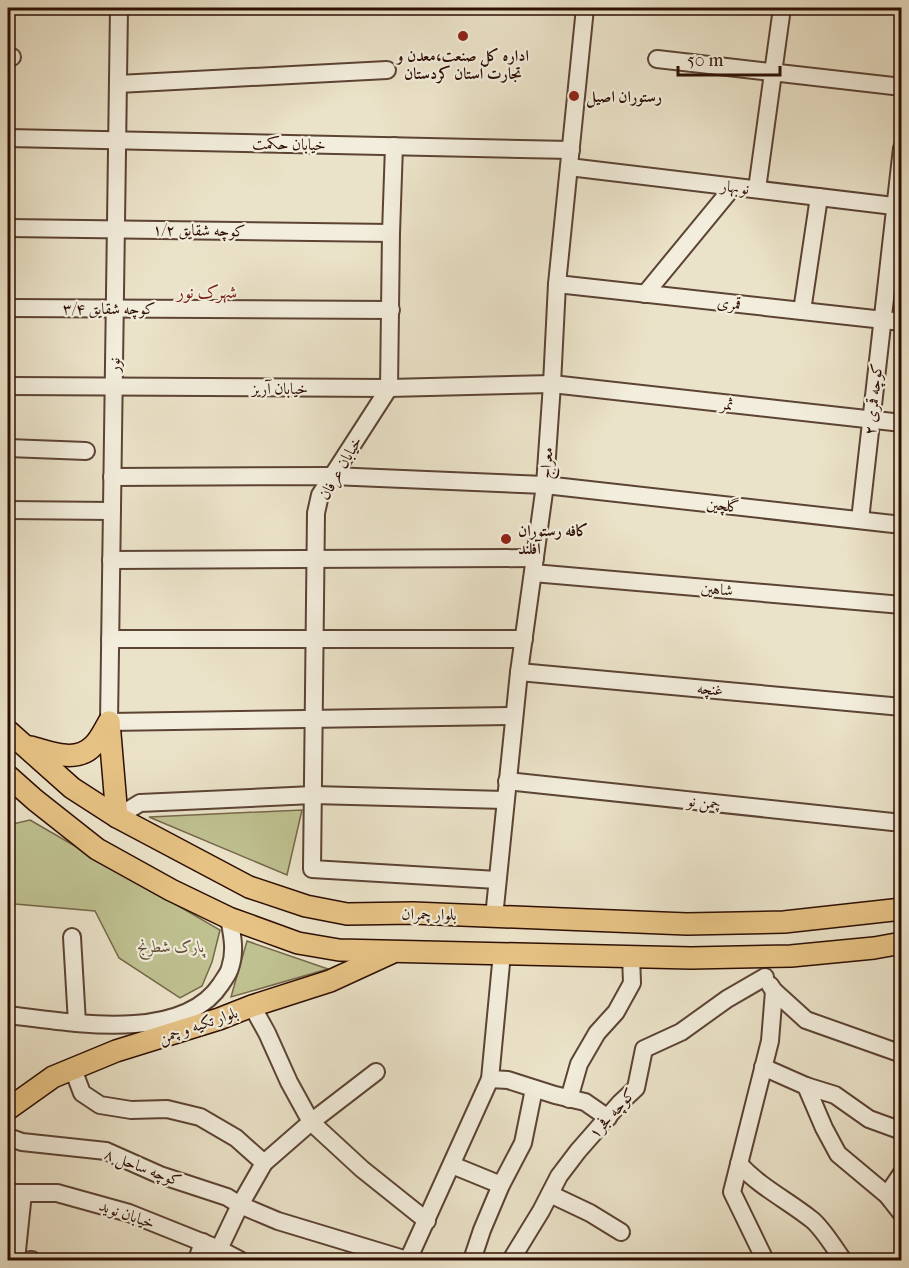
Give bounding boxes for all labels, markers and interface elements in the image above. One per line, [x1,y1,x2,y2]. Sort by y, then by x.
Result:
marker: اداره کل صنعت،معدن و تجارت استان کردستان [456,29,470,43]
scale bar [678,39,780,77]
place label: اداره کل صنعت،معدن و تجارت استان کردستان [395,46,529,84]
text: 50 m [687,50,724,71]
place label: رستوران اصیل [586,87,663,108]
marker: رستوران اصیل [567,89,581,103]
street label: خیابان حکمت [252,134,326,154]
street label: نوبهار [718,176,750,199]
street label: کوچه شقایق ۱/۲ [152,220,246,242]
district label: شهرک نور [175,282,237,304]
street label: قمری [716,292,742,315]
street label: کوچه شقایق ۳/۴ [63,299,155,320]
street label: نور [104,357,125,375]
street label: کوچه قمری ۲ [860,362,888,436]
street label: خیابان آریز [250,379,308,398]
street label: ثمر [718,394,734,415]
street label: خیابان عرفان [314,433,367,504]
street label: معراج [535,447,562,480]
street label: گلچین [705,494,740,518]
place label: کافه رستوران آفلند [518,521,589,558]
marker: کافه رستوران آفلند [499,532,513,546]
street label: شاهین [700,578,734,600]
street label: غنچه [696,678,724,702]
street label: چمن نو [684,791,722,815]
street label: بلوار چمران [401,904,457,925]
park label: پارک شطرنج [137,937,207,960]
street label: بلوار تکیه و چمن [156,1003,241,1049]
street label: کوچه فجر۱ [585,1084,641,1143]
street label: کوچه ساحل ۸ [101,1144,184,1192]
street label: خیابان نوید [96,1196,157,1233]

